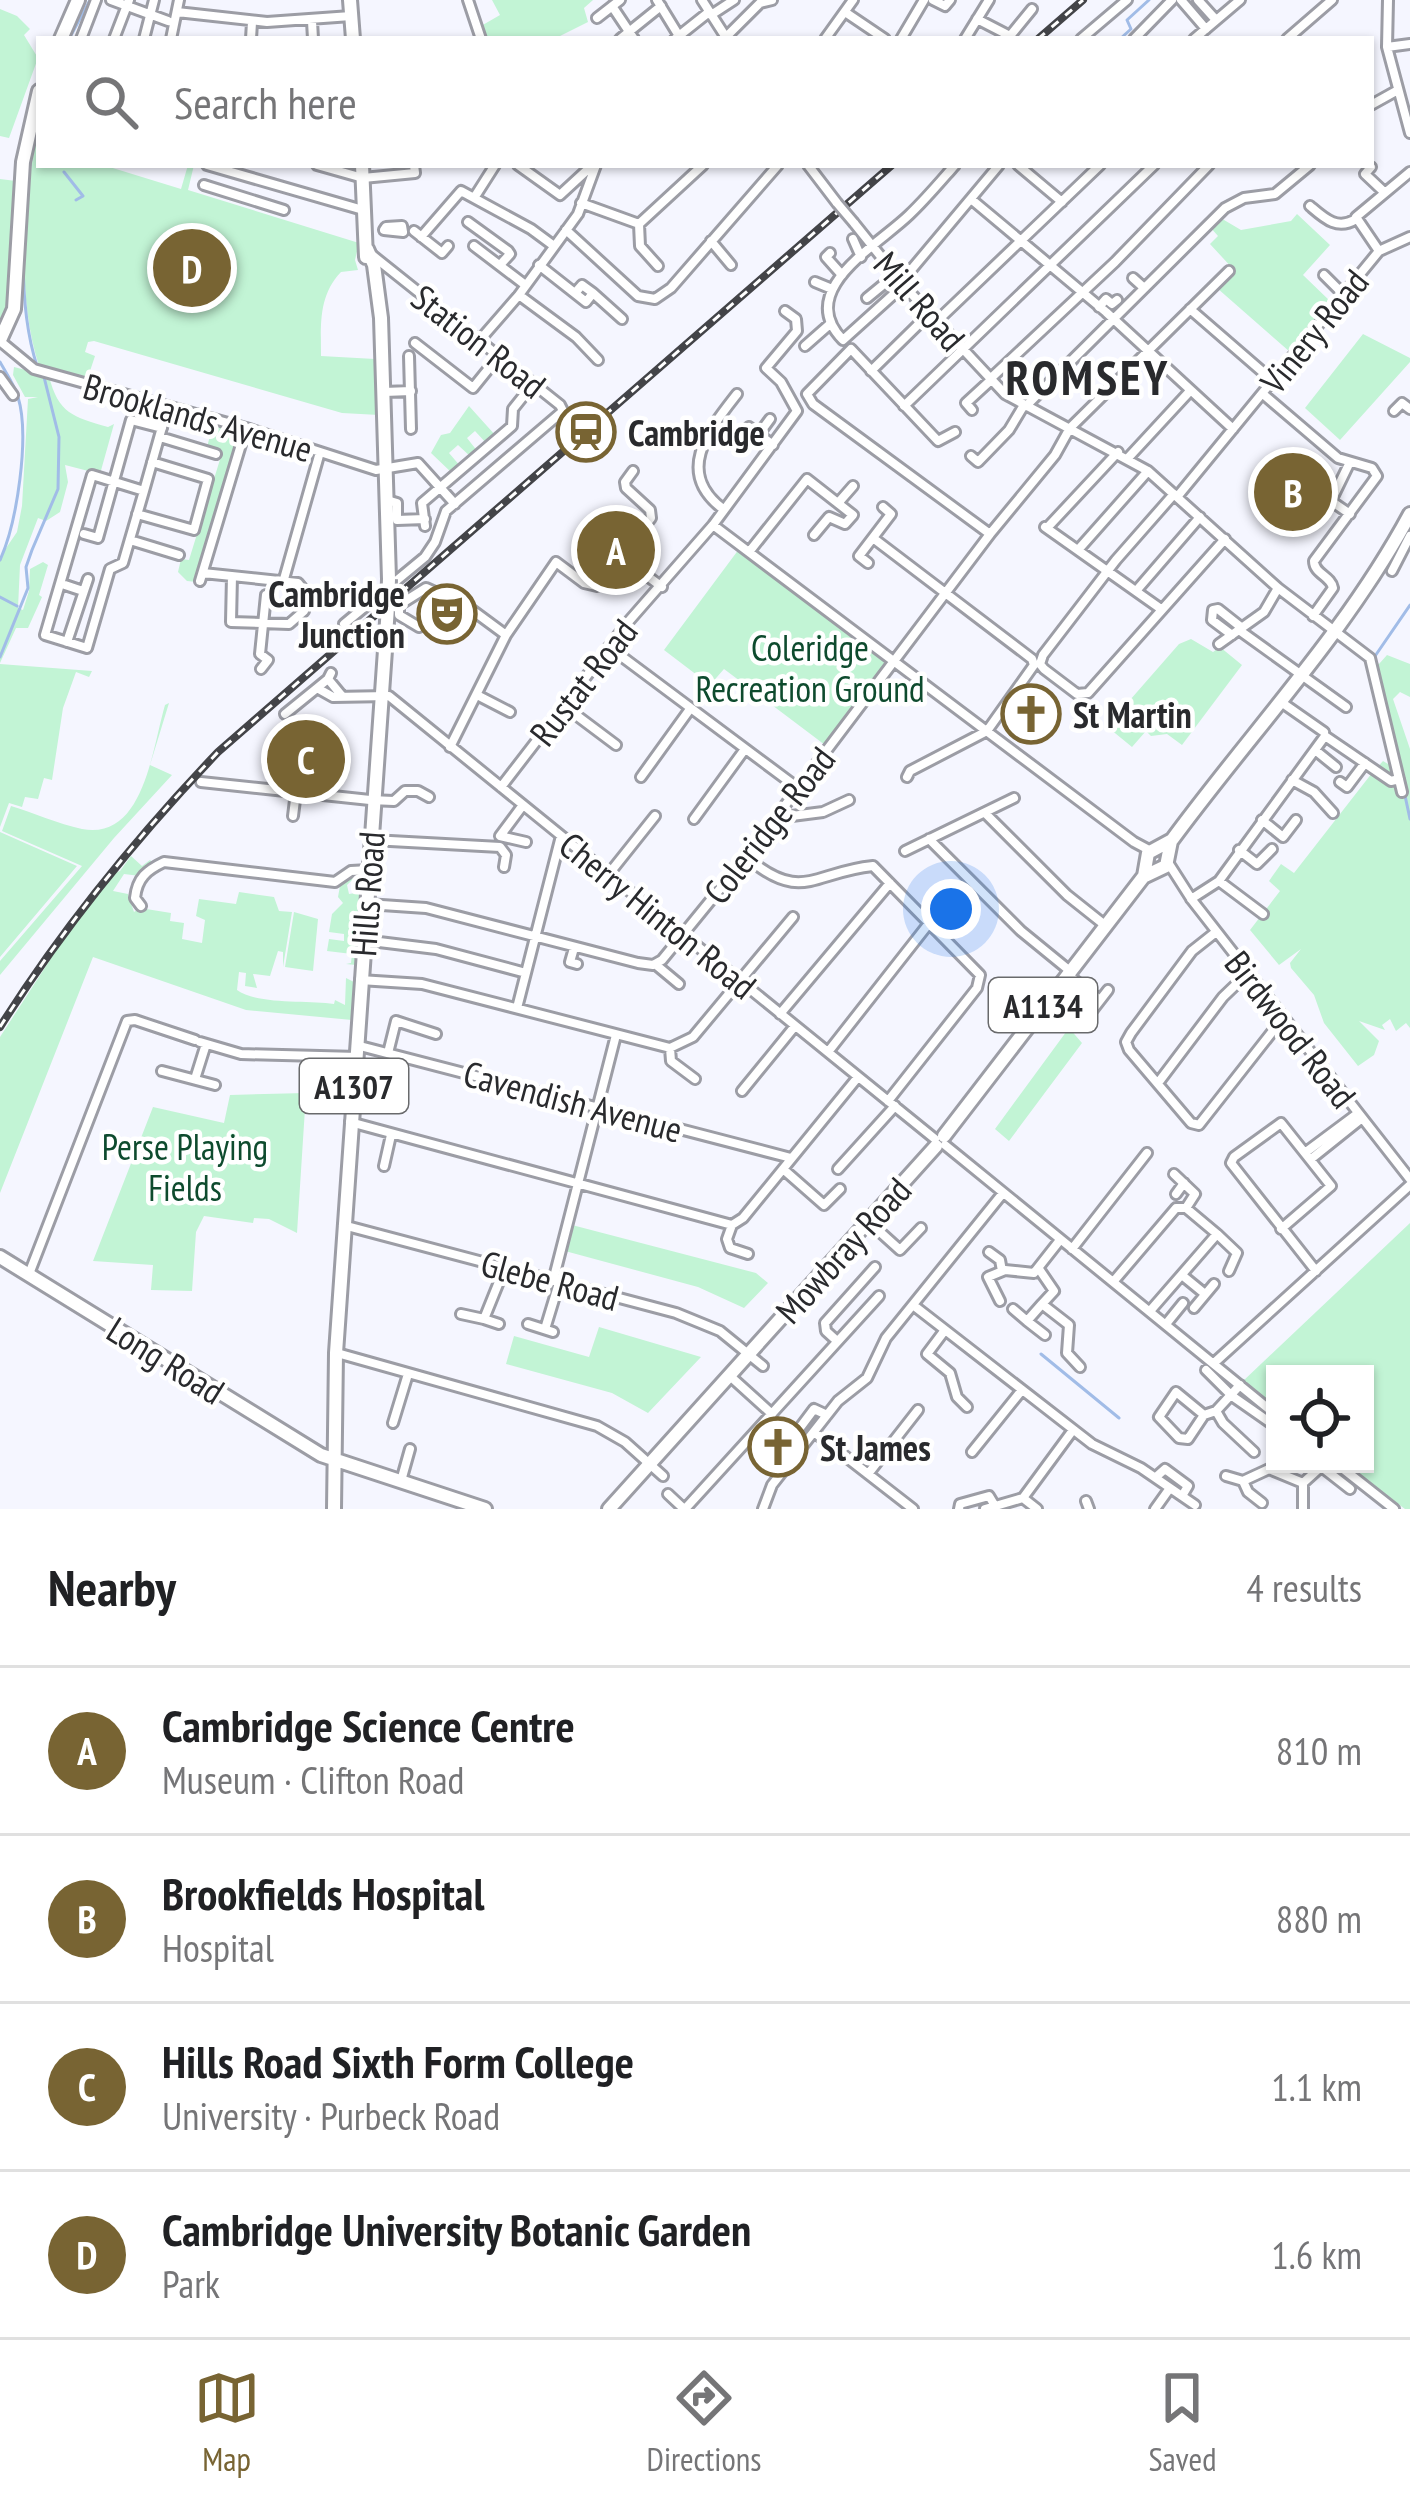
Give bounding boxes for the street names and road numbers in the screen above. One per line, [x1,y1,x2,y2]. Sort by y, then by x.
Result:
street label: Mill Road [864,242,976,360]
street label: Vinery Road [1249,259,1378,404]
street label: Station Road [402,274,556,408]
street label: Brooklands Avenue [78,362,318,472]
street label: Rustat Road [519,609,647,755]
street label: Coleridge Road [693,737,845,913]
street label: Cherry Hinton Road [550,821,766,1009]
street label: Hills Road [339,830,395,958]
street label: Birdwood Road [1215,941,1367,1117]
road number: A1134 [989,978,1097,1032]
street label: Cavendish Avenue [459,1049,687,1153]
road number: A1307 [300,1059,408,1113]
street label: Mowbray Road [765,1167,921,1333]
street label: Glebe Road [476,1239,624,1321]
street label: Long Road [99,1306,233,1414]

